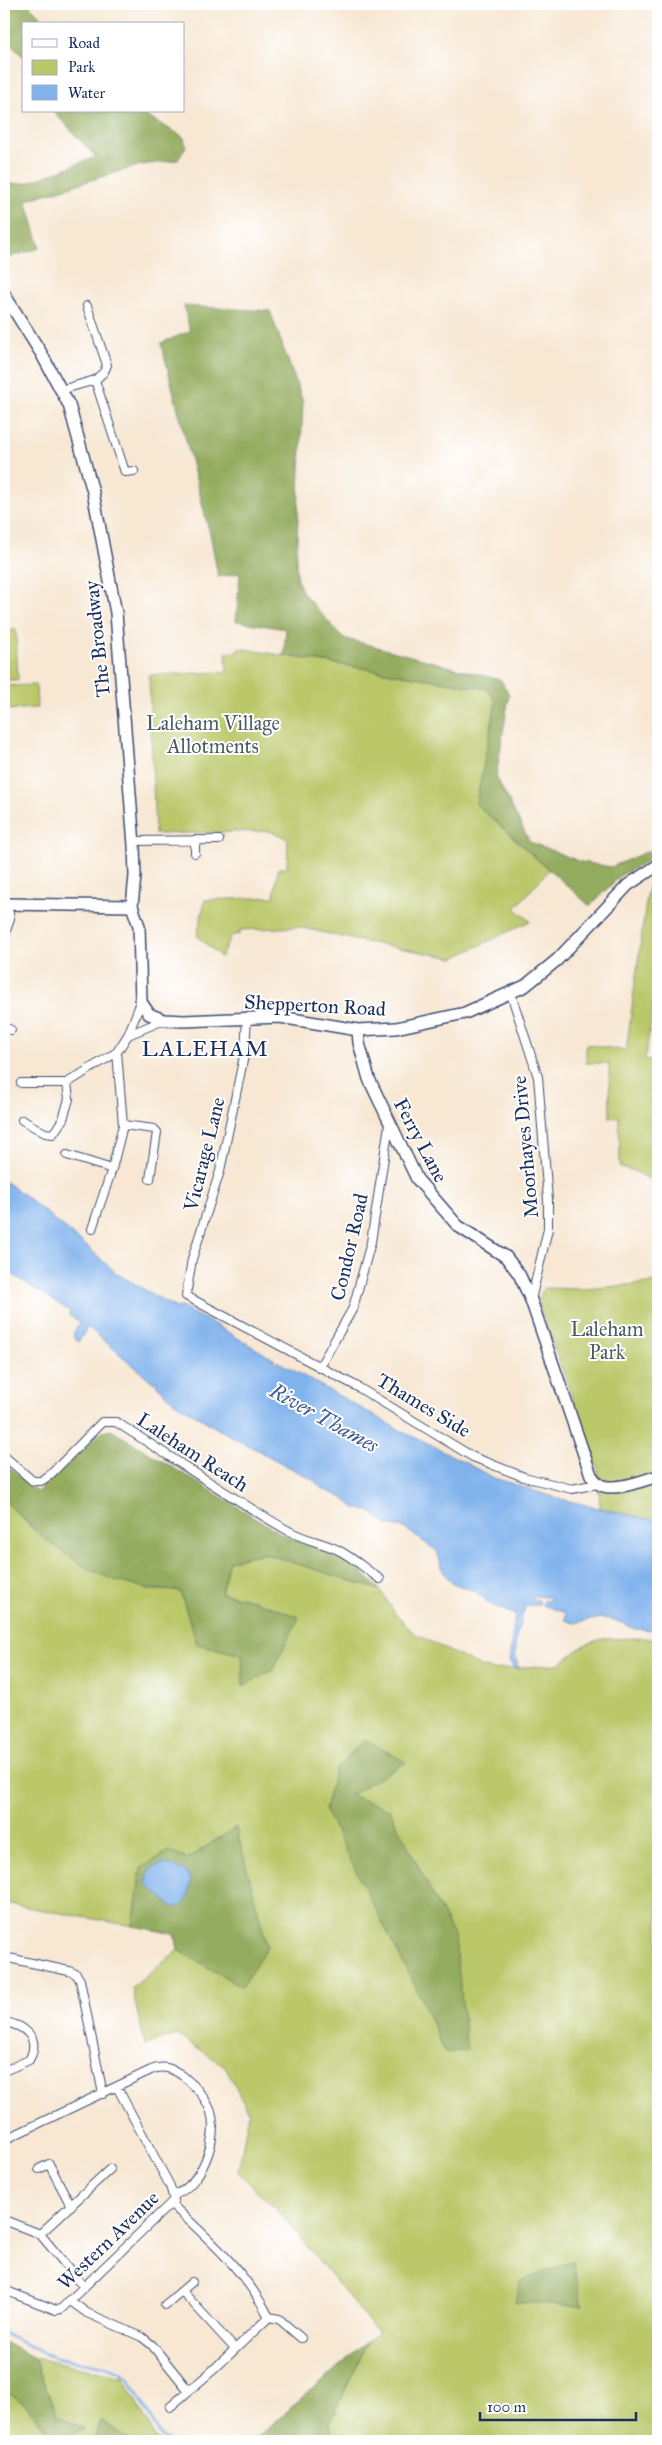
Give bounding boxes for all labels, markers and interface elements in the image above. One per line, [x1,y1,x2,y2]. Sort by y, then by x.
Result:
legend [22,22,185,112]
text: Road [68,34,100,52]
text: Park [68,58,95,76]
text: Water [68,84,105,102]
street label: The Broadway [79,579,115,699]
park label: Laleham Village Allotments [146,711,280,758]
street label: Shepperton Road [244,989,386,1021]
district label: LALEHAM [141,1035,269,1062]
street label: Moorhayes Drive [507,1075,543,1219]
street label: Ferry Lane [389,1094,453,1186]
street label: Vicarage Lane [178,1095,231,1215]
street label: Condor Road [325,1191,373,1303]
park label: Laleham Park [570,1317,644,1364]
street label: Thames Side [373,1368,475,1442]
water label: River Thames [264,1377,384,1459]
street label: Laleham Reach [133,1407,253,1497]
street label: Western Avenue [52,2186,164,2294]
scale bar [480,2390,636,2422]
text: 100 m [487,2398,527,2416]

